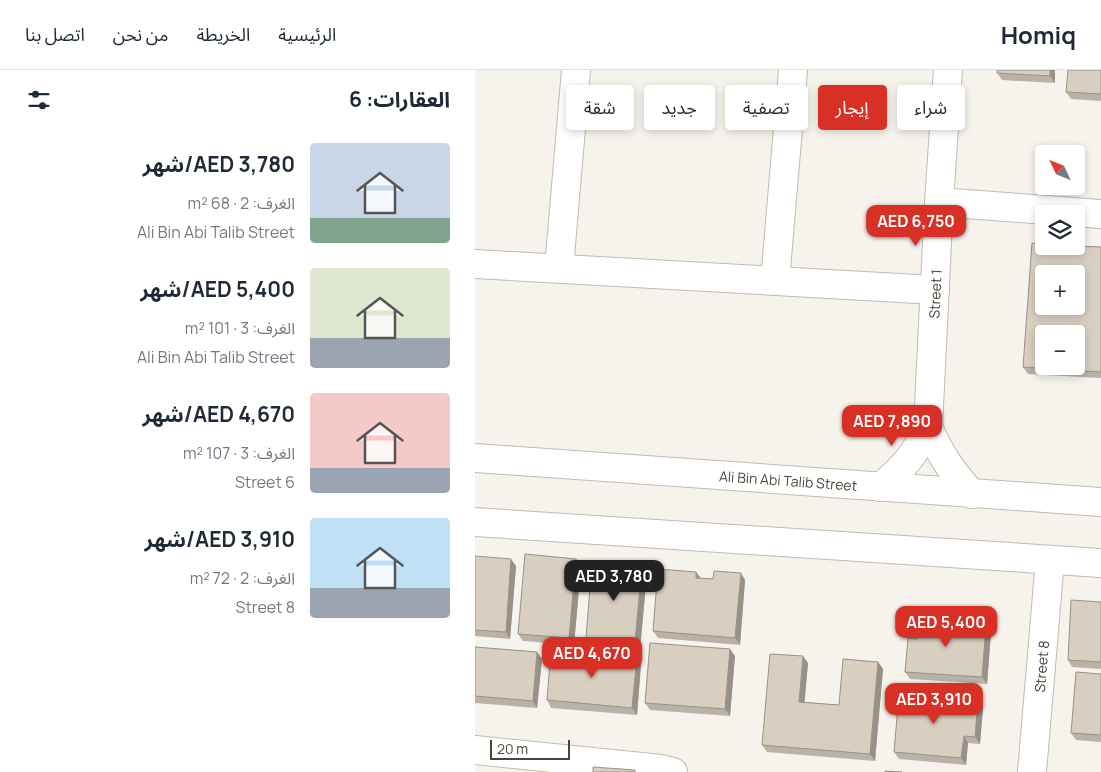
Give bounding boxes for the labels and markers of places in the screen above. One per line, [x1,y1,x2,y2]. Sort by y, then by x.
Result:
pin: AED 6,750 [859,204,973,247]
pin: AED 7,890 [835,404,949,447]
pin: AED 3,780 [557,560,671,602]
pin: AED 5,400 [889,606,1003,648]
pin: AED 4,670 [535,636,649,679]
pin: AED 3,910 [877,682,991,725]

